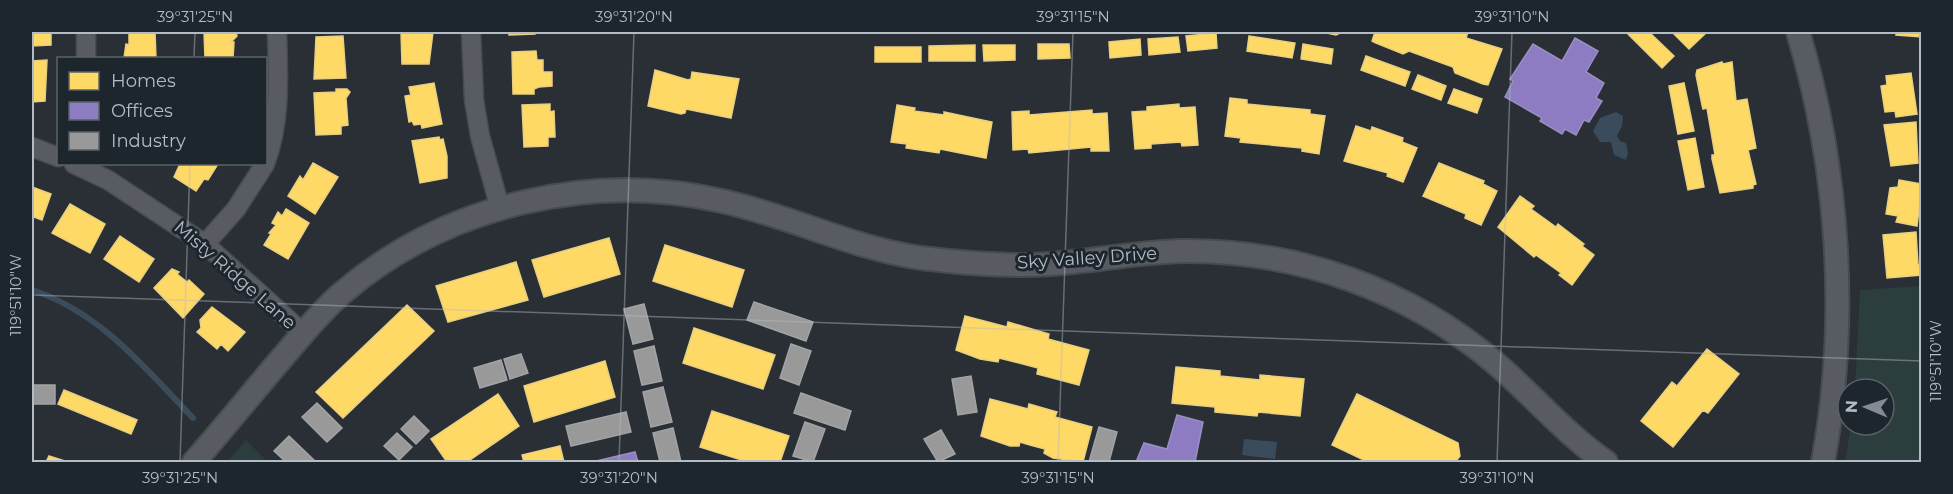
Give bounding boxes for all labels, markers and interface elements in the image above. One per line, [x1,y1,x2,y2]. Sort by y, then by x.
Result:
text: 39°31'25"N [157,7,233,26]
text: 39°31'20"N [595,7,673,26]
text: 39°31'15"N [1036,7,1110,26]
text: 39°31'10"N [1474,7,1550,26]
legend [57,57,267,165]
text: Homes [111,70,176,92]
text: Offices [111,100,173,122]
text: Industry [111,130,186,152]
street label: Misty Ridge Lane [170,216,300,334]
street label: Sky Valley Drive [1016,242,1158,274]
text: 119°51'10"W [6,254,25,336]
text: 119°51'10"W [1926,320,1945,402]
north arrow [1836,377,1896,437]
text: N [1842,400,1861,413]
text: 39°31'25"N [142,468,218,487]
text: 39°31'20"N [580,468,658,487]
text: 39°31'15"N [1021,468,1095,487]
text: 39°31'10"N [1459,468,1535,487]

